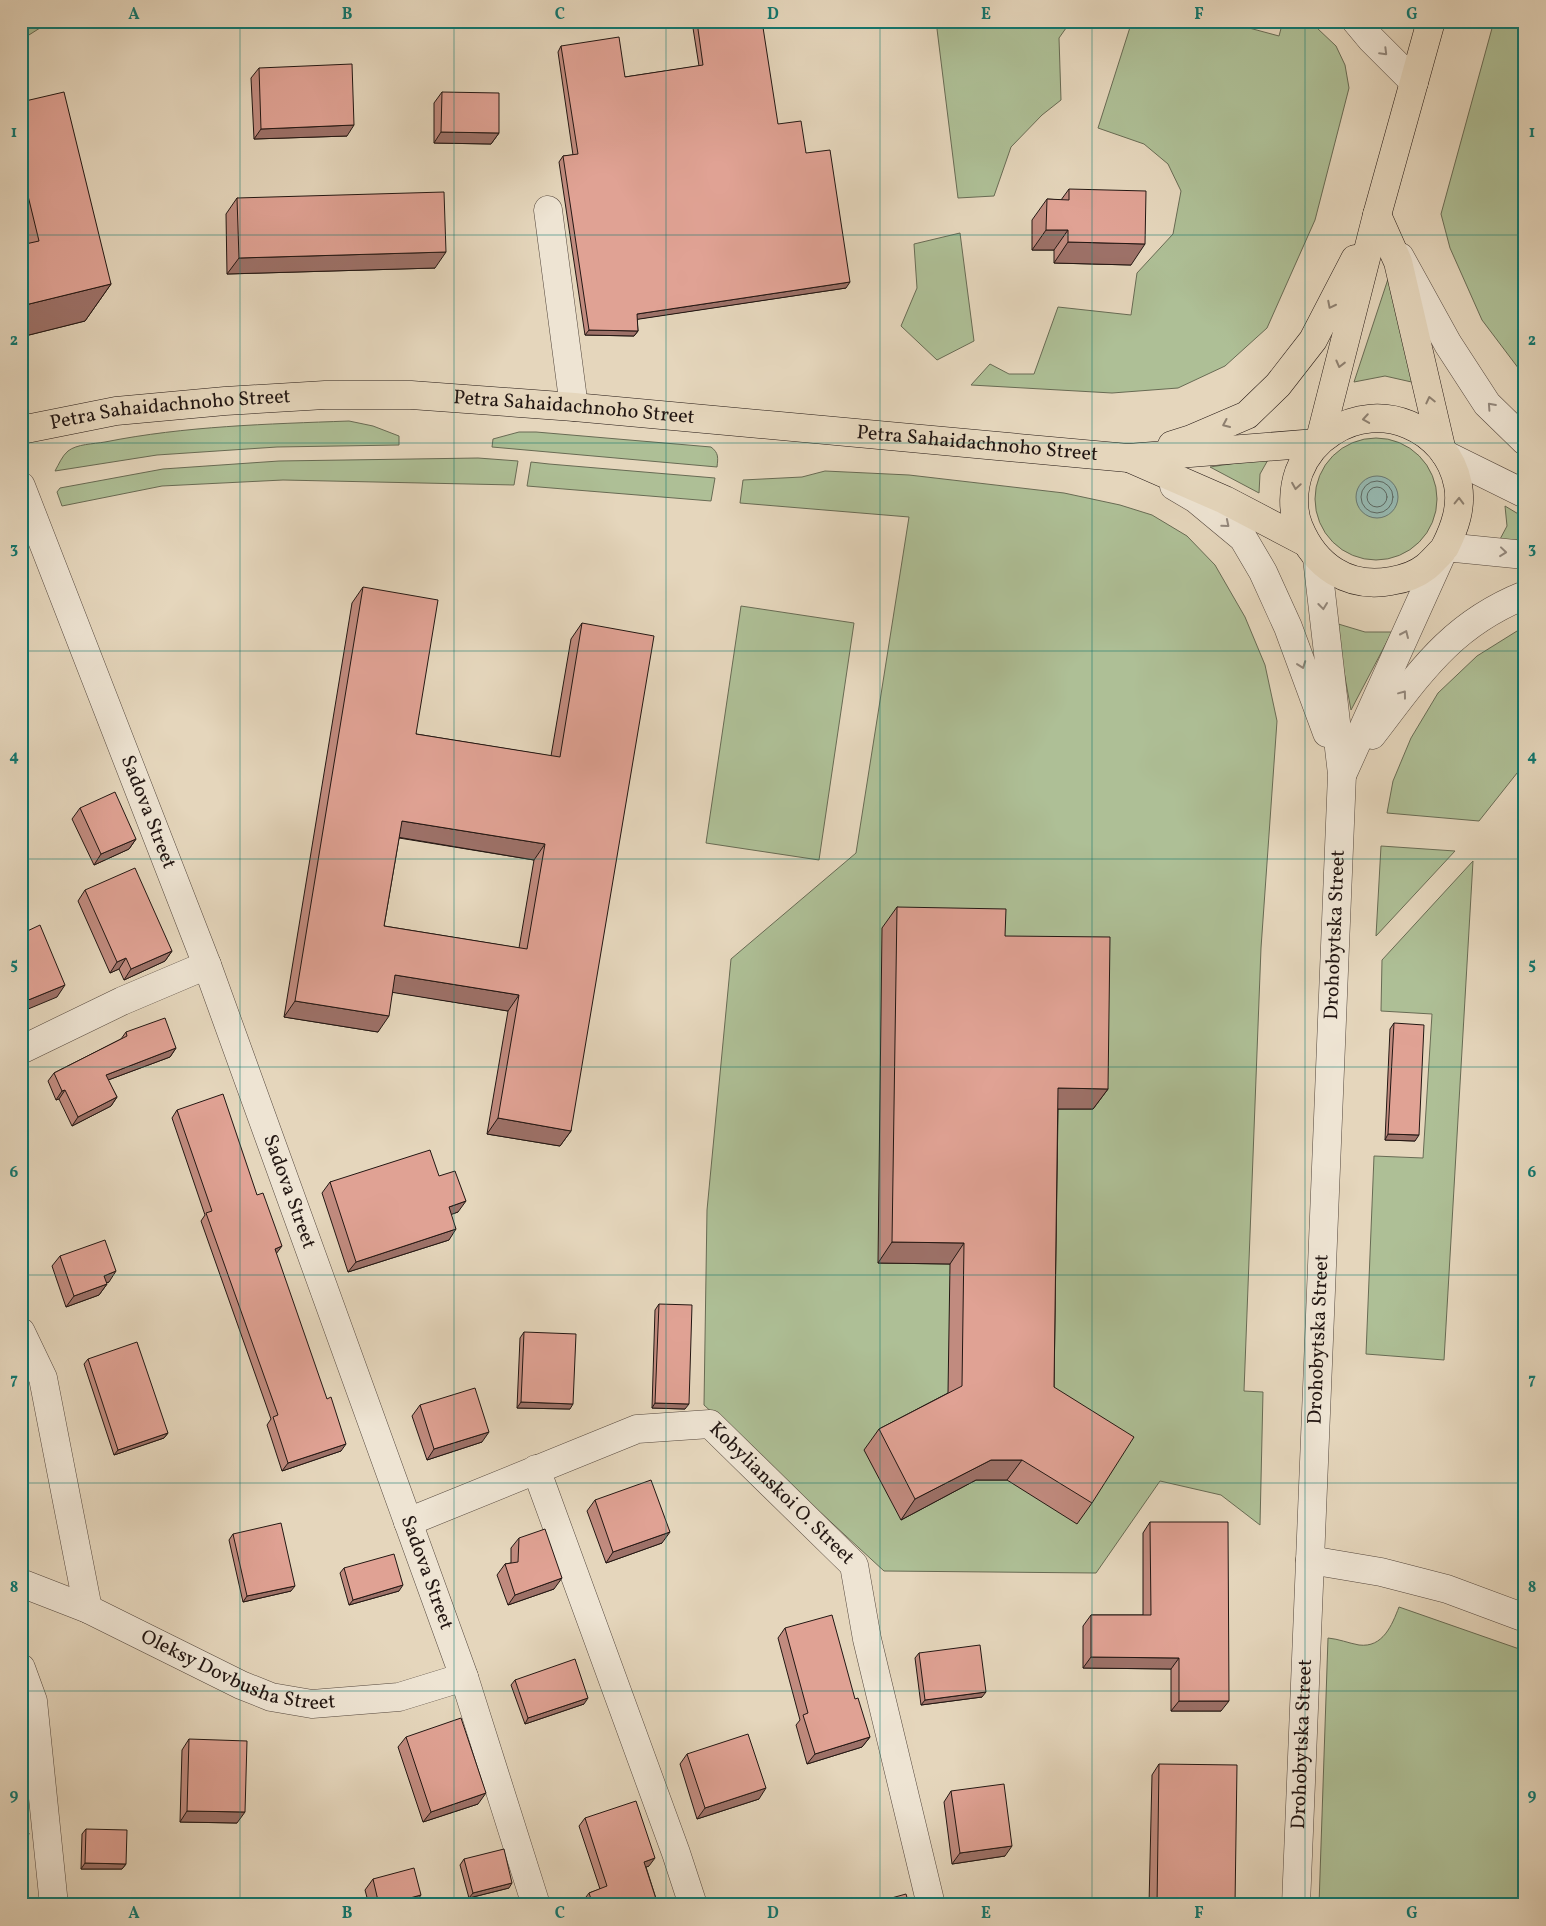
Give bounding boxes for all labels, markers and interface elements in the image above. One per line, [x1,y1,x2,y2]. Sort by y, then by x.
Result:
text: A [128,4,140,26]
text: B [342,4,353,26]
text: C [555,4,565,26]
text: D [767,4,779,26]
text: E [981,4,991,26]
text: F [1194,4,1204,26]
text: G [1406,4,1418,26]
one-way arrow [1378,47,1387,56]
text: 1 [11,122,17,144]
text: 1 [1529,122,1535,144]
one-way arrow [1327,300,1337,309]
text: 2 [10,330,18,352]
text: 2 [1528,330,1536,352]
one-way arrow [1335,359,1345,367]
street label: Petra Sahaidachnoho Street [48,383,291,438]
street label: Petra Sahaidachnoho Street [452,384,696,432]
one-way arrow [1425,395,1436,404]
one-way arrow [1487,403,1496,412]
one-way arrow [1361,414,1370,424]
one-way arrow [1222,418,1231,428]
street label: Petra Sahaidachnoho Street [856,419,1099,469]
one-way arrow [1291,482,1301,491]
one-way arrow [1454,497,1464,504]
one-way arrow [1220,518,1229,527]
text: 3 [10,538,18,560]
text: 3 [1528,538,1536,560]
one-way arrow [1499,547,1507,558]
one-way arrow [1317,602,1327,610]
one-way arrow [1399,630,1410,639]
one-way arrow [1296,660,1306,669]
one-way arrow [1398,691,1406,700]
text: 4 [9,746,19,768]
text: 4 [1527,746,1537,768]
street label: Sadova Street [113,751,182,873]
street label: Drohobytska Street [1318,849,1353,1020]
text: 5 [10,954,18,976]
text: 5 [1528,954,1536,976]
street label: Sadova Street [255,1131,322,1253]
text: 6 [10,1162,19,1184]
text: 6 [1528,1162,1537,1184]
street label: Drohobytska Street [1302,1254,1336,1425]
text: 7 [10,1369,18,1391]
text: 7 [1528,1369,1536,1391]
street label: Kobylianskoi O. Street [702,1416,860,1572]
street label: Sadova Street [393,1512,460,1634]
text: 8 [10,1577,18,1599]
text: 8 [1528,1577,1536,1599]
street label: Oleksy Dovbusha Street [136,1623,337,1718]
street label: Drohobytska Street [1285,1658,1320,1830]
text: 9 [10,1785,19,1807]
text: 9 [1528,1785,1537,1807]
text: A [128,1903,140,1925]
text: B [342,1903,353,1925]
text: C [555,1903,565,1925]
text: D [767,1903,779,1925]
text: E [981,1903,991,1925]
text: F [1194,1903,1204,1925]
text: G [1406,1903,1418,1925]

